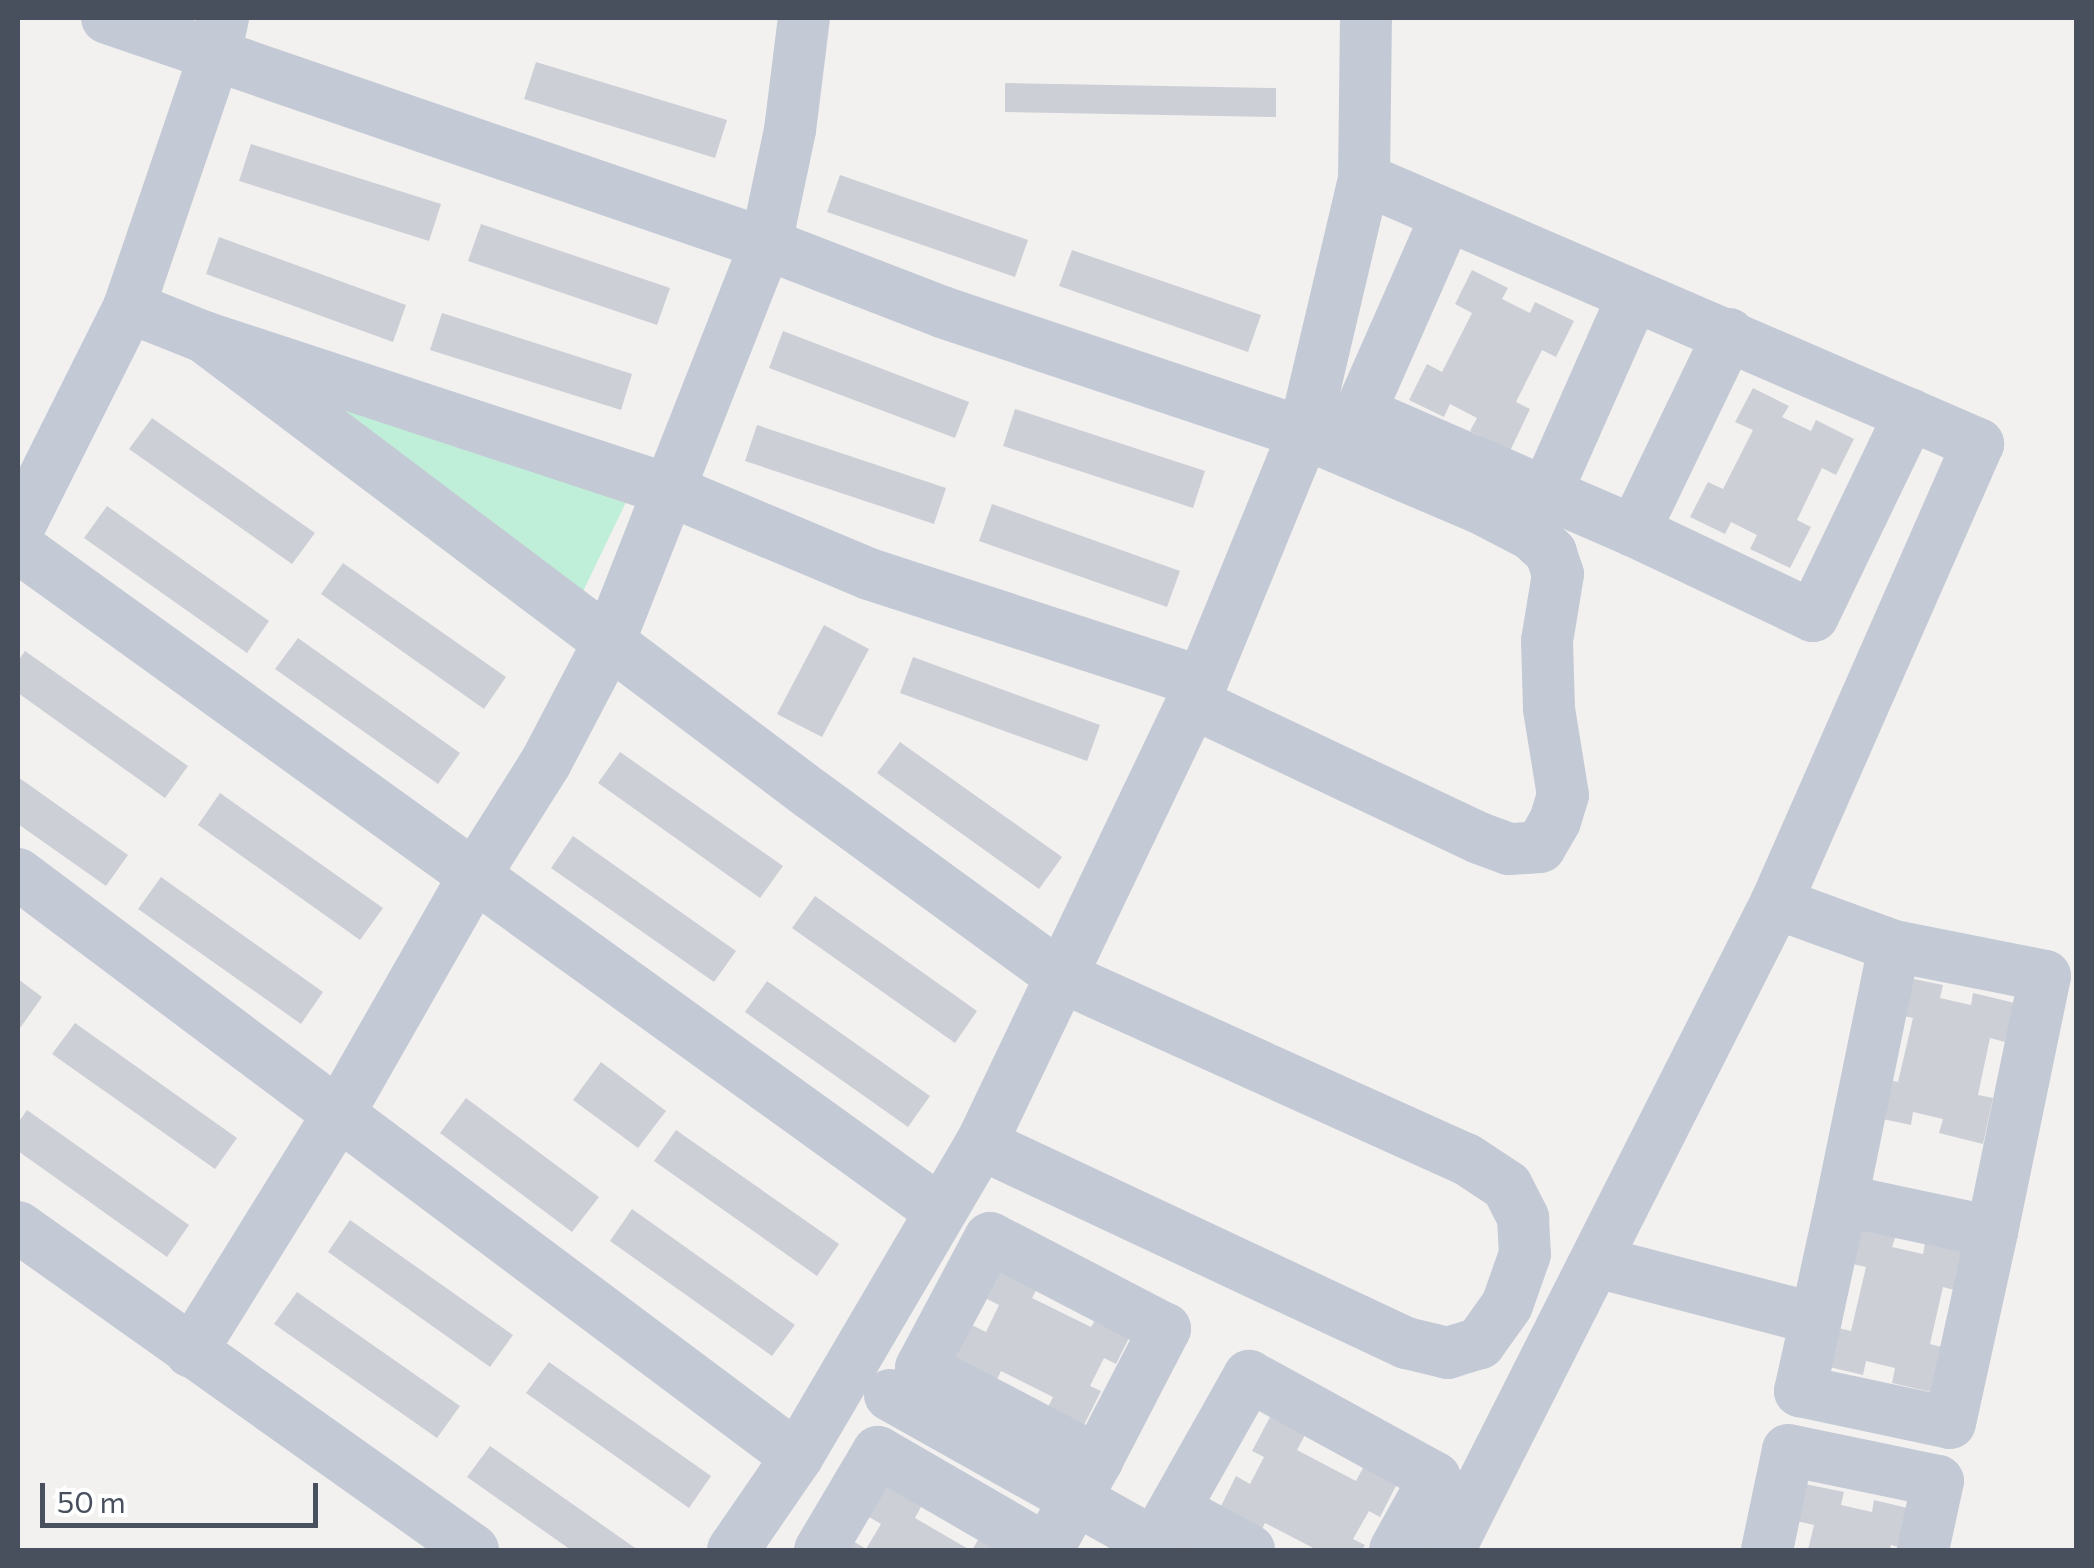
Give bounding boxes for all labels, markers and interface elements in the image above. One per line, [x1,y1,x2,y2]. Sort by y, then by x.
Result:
scale bar [45,1463,322,1525]
text: 50 m [57,1482,126,1519]

